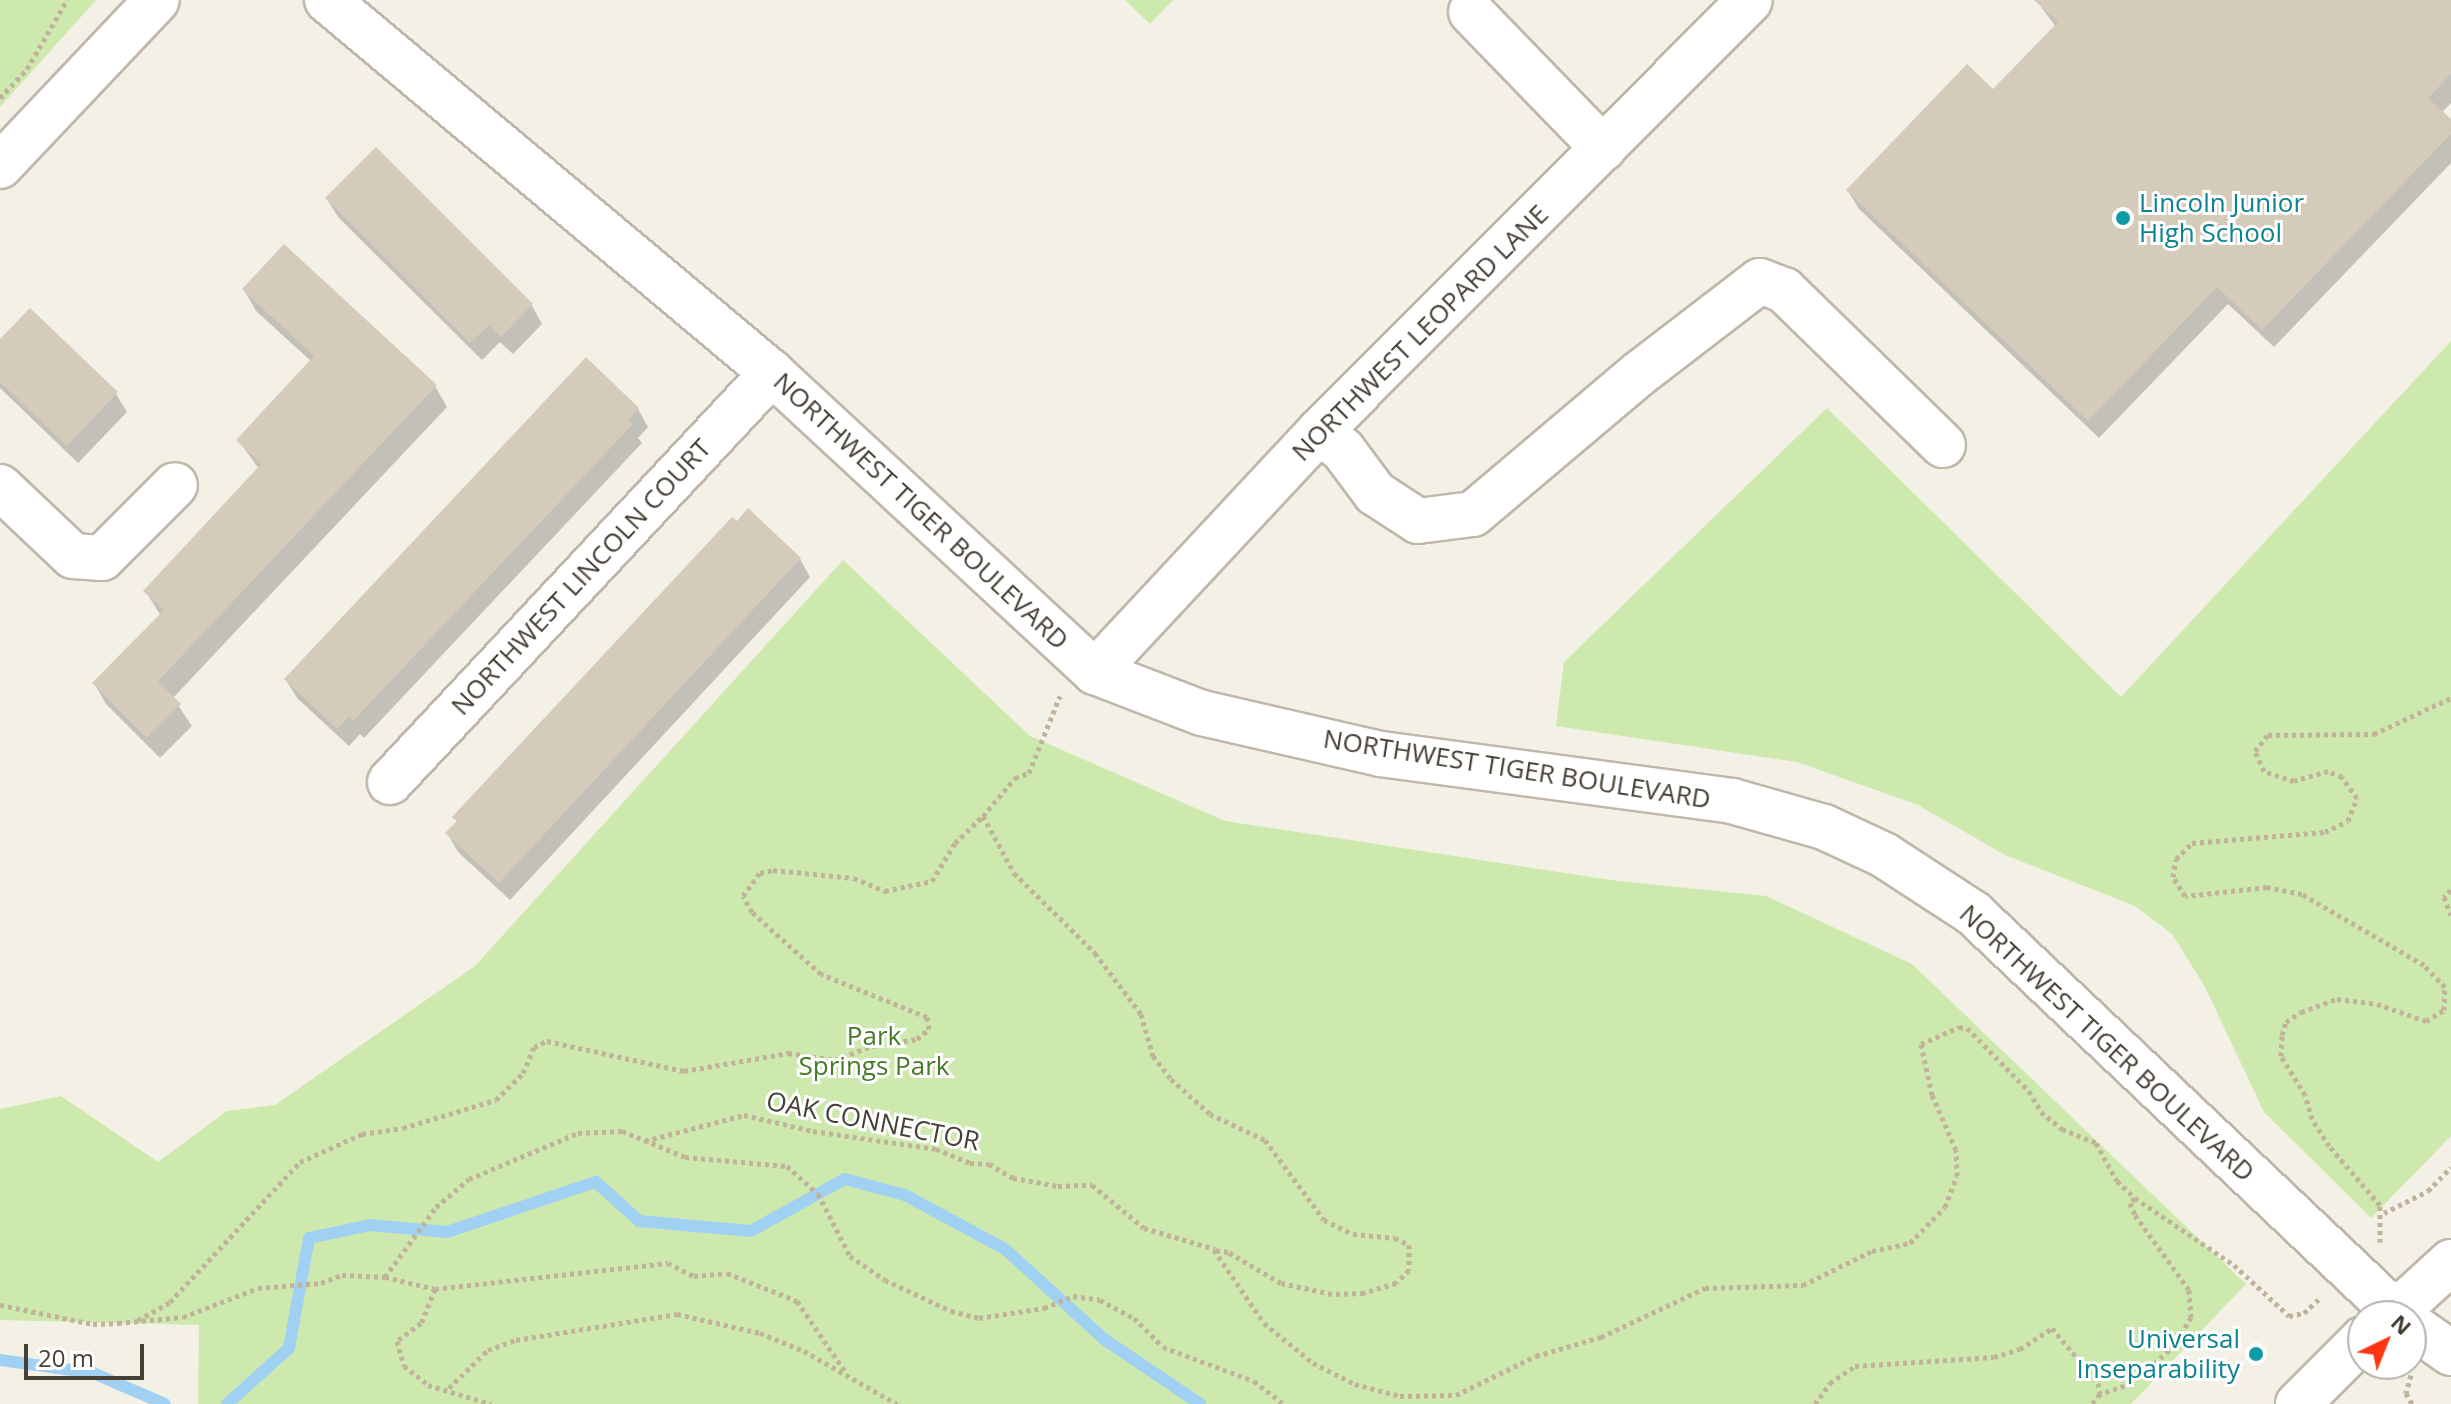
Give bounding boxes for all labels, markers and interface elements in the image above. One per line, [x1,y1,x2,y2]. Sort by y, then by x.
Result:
place label: Lincoln Junior High School [2139,187,2304,248]
street label: NORTHWEST LEOPARD LANE [1286,199,1554,467]
marker: Lincoln Junior High School [2114,209,2132,227]
street label: NORTHWEST TIGER BOULEVARD [767,366,1075,656]
street label: NORTHWEST LINCOLN COURT [445,433,717,721]
street label: NORTHWEST TIGER BOULEVARD [1321,723,1713,815]
street label: NORTHWEST TIGER BOULEVARD [1953,898,2261,1188]
park label: Park Springs Park [799,1020,949,1082]
street label: OAK CONNECTOR [764,1085,982,1157]
north arrow [2347,1300,2427,1380]
text: N [2385,1307,2419,1341]
place label: Universal Inseparability [2076,1323,2240,1384]
scale bar [28,1328,148,1378]
text: 20 m [38,1341,94,1374]
marker: Universal Inseparability [2247,1345,2265,1363]

